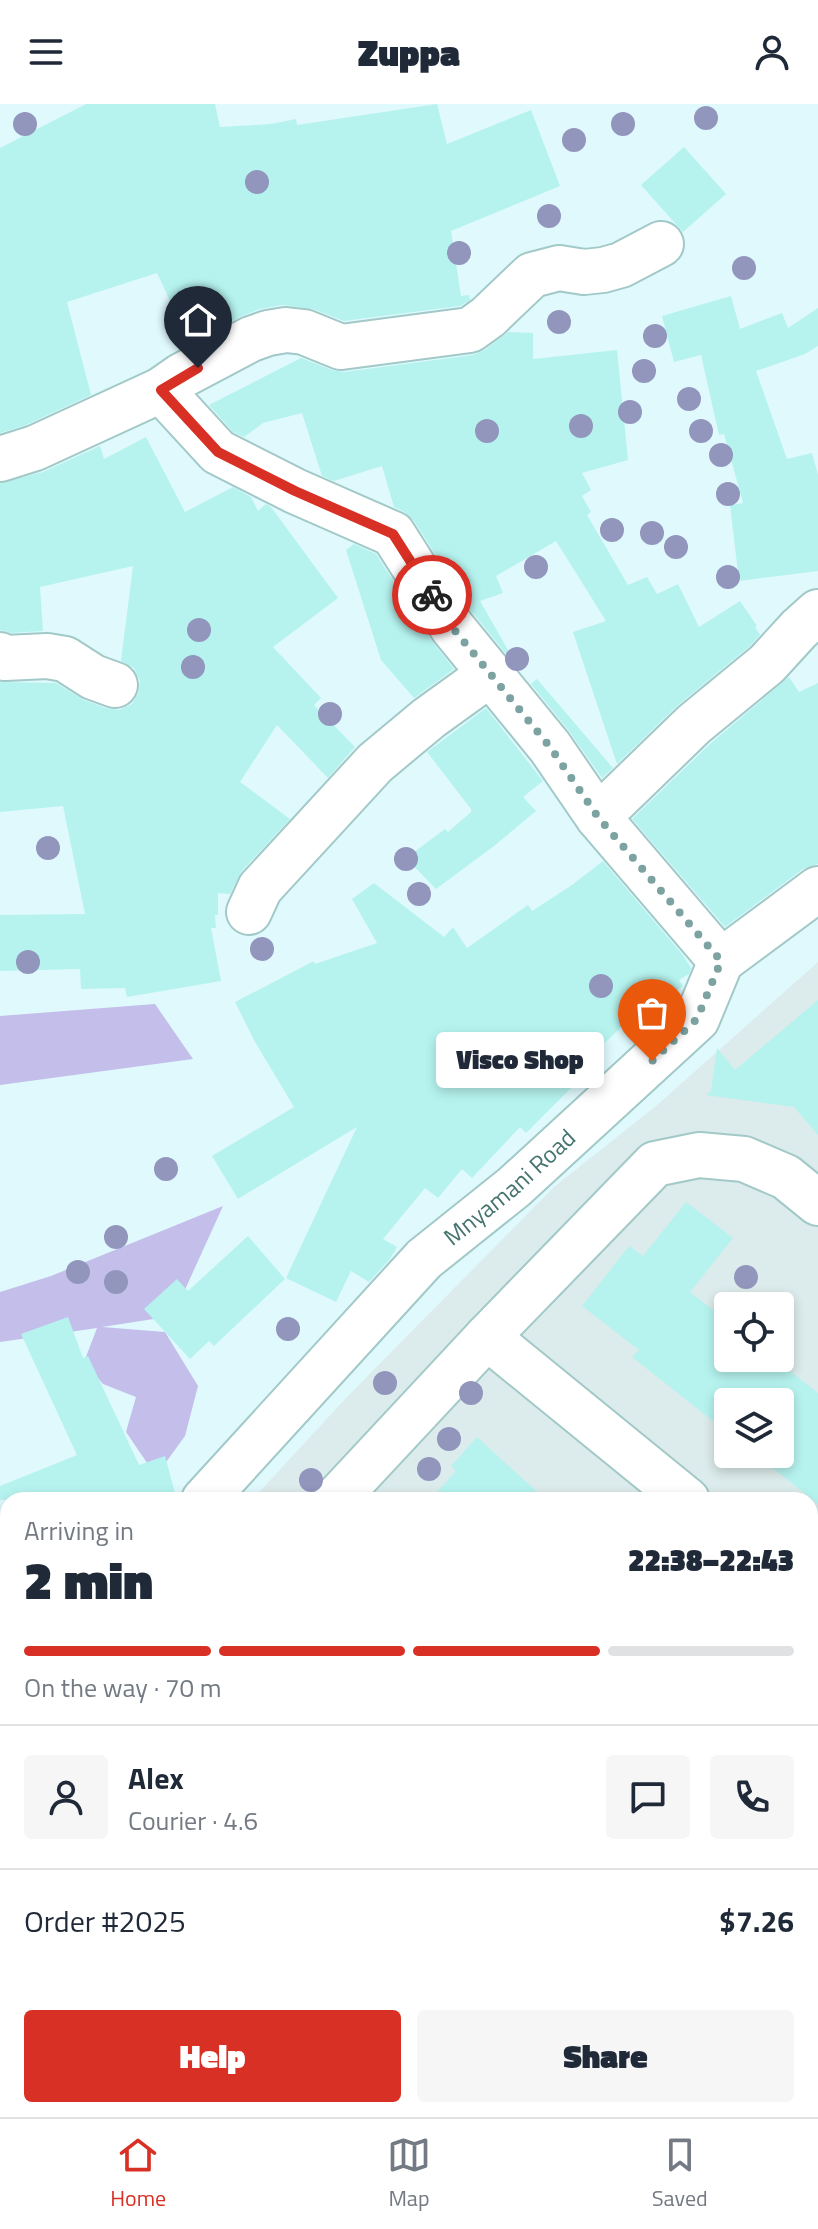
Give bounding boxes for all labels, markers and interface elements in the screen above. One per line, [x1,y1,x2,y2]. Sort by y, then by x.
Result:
text: Zuppa [358,25,460,80]
icon: menu [24,30,68,74]
icon: person [750,30,794,74]
pin [164,286,232,368]
icon: home [176,298,220,342]
courier [392,555,472,635]
icon: bike [410,573,454,617]
pin [618,979,686,1061]
icon: bag [630,991,674,1035]
callout: Visco Shop [436,1033,604,1089]
text: Visco Shop [456,1040,584,1079]
street label: Mnyamani Road [435,1120,583,1254]
map controls [714,1292,794,1468]
button: locate [714,1292,794,1372]
button: layers [714,1388,794,1468]
text: Arriving in [24,1511,134,1550]
text: 22:38–22:43 [628,1537,794,1583]
text: 2 min [24,1540,153,1619]
text: On the way · 70 m [24,1668,222,1707]
button: person [24,1755,108,1839]
text: Alex [128,1755,184,1801]
button: chat [606,1755,690,1839]
button: phone [710,1755,794,1839]
text: Courier · 4.6 [128,1801,258,1840]
text: Order #2025 [24,1898,186,1944]
text: $7.26 [719,1898,794,1944]
button: Help [24,2010,401,2102]
button: Share [417,2010,794,2102]
tab: Home [110,2133,166,2215]
tab: Map [387,2133,431,2215]
tab: Saved [652,2133,708,2215]

